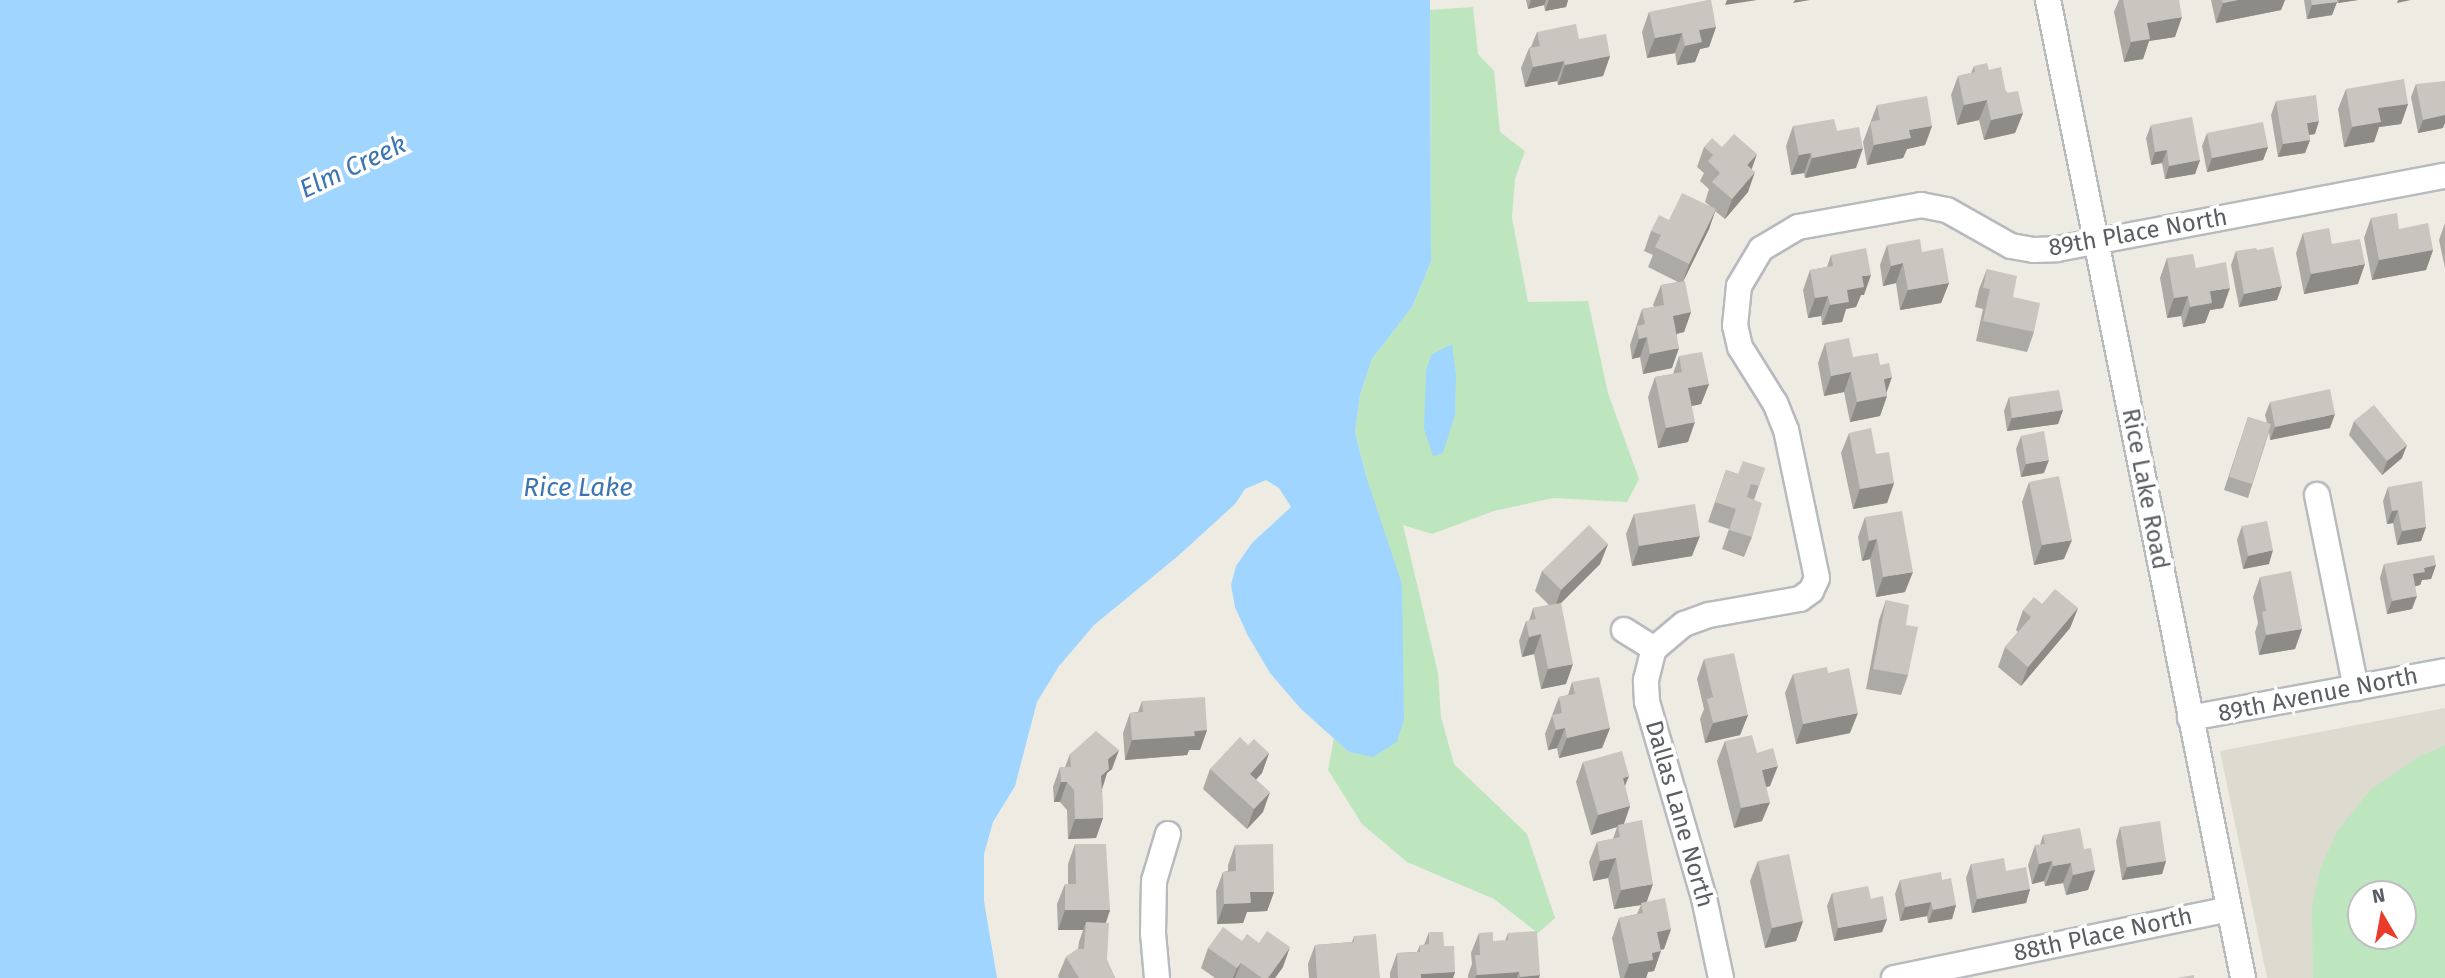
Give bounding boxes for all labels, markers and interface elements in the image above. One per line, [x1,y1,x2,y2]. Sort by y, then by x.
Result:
water label: Elm Creek [295,129,411,205]
street label: 89th Place North [2046,203,2230,263]
street label: Rice Lake Road [2115,406,2175,572]
water label: Rice Lake [523,472,633,504]
street label: 89th Avenue North [2216,662,2420,728]
street label: Dallas Lane North [1639,717,1719,911]
north arrow [2347,880,2417,950]
text: N [2370,883,2387,908]
street label: 88th Place North [2011,902,2195,968]

